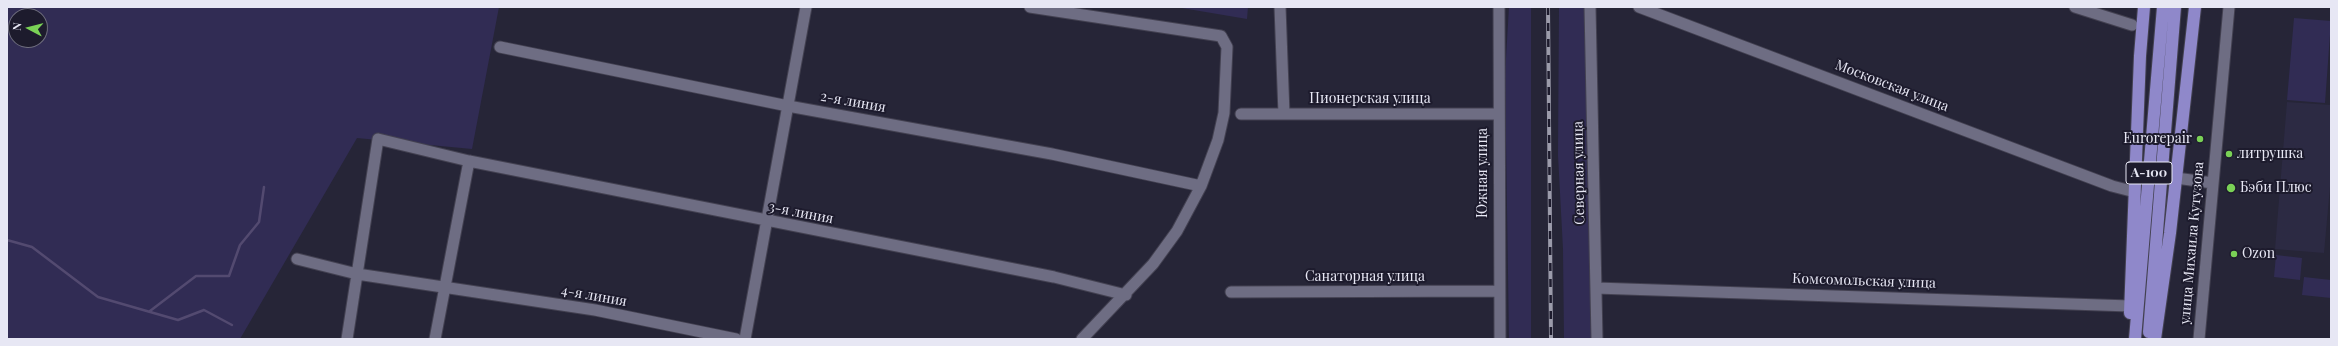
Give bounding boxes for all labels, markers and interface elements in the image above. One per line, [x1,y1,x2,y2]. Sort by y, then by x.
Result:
north arrow [8,8,48,48]
text: N [9,22,25,31]
street label: Московская улица [1833,57,1951,115]
street label: 2-я линия [819,88,887,116]
street label: Пионерская улица [1309,91,1431,107]
street label: Северная улица [1570,121,1588,225]
street label: Южная улица [1475,128,1491,218]
place label: Eurorepair [2123,131,2192,147]
marker: Eurorepair [2195,134,2205,144]
place label: литрушка [2237,146,2303,162]
marker: литрушка [2224,149,2234,159]
street label: улица Михаила Кутузова [2177,161,2207,325]
road number: А-100 [2126,162,2172,184]
place label: Бэби Плюс [2240,180,2312,196]
marker: Бэби Плюс [2225,182,2237,194]
street label: 3-я линия [767,198,835,228]
place label: Ozon [2242,246,2275,262]
marker: Ozon [2229,249,2239,259]
street label: Санаторная улица [1305,269,1425,285]
street label: Комсомольская улица [1792,270,1936,292]
street label: 4-я линия [560,282,628,310]

